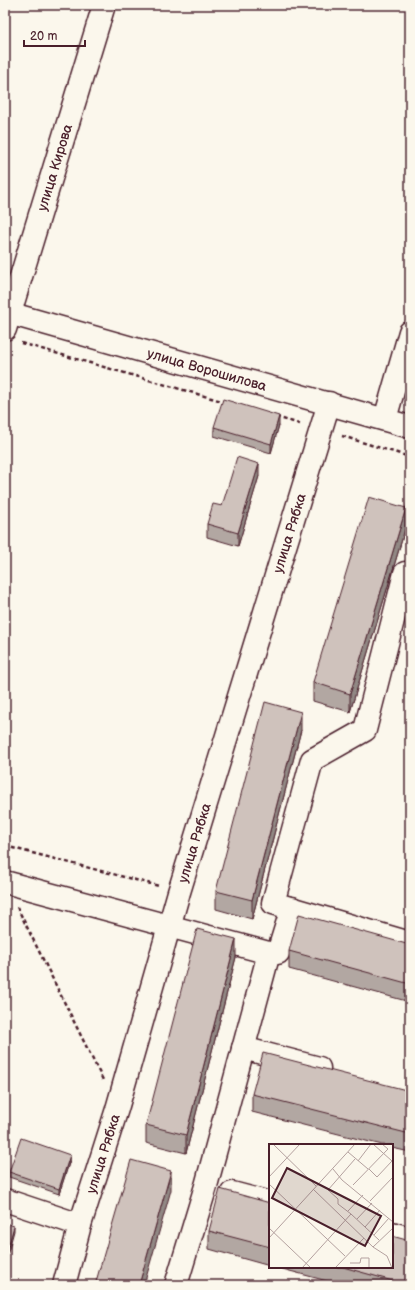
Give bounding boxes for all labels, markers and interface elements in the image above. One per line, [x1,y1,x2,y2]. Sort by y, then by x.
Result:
scale bar [24,22,85,48]
text: 20 m [30,29,57,44]
street label: улица Кирова [34,121,76,213]
street label: улица Ворошилова [145,345,269,395]
street label: улица Рябка [269,491,310,575]
street label: улица Рябка [174,800,215,885]
street label: улица Рябка [83,1111,124,1196]
inset map [269,1144,393,1268]

